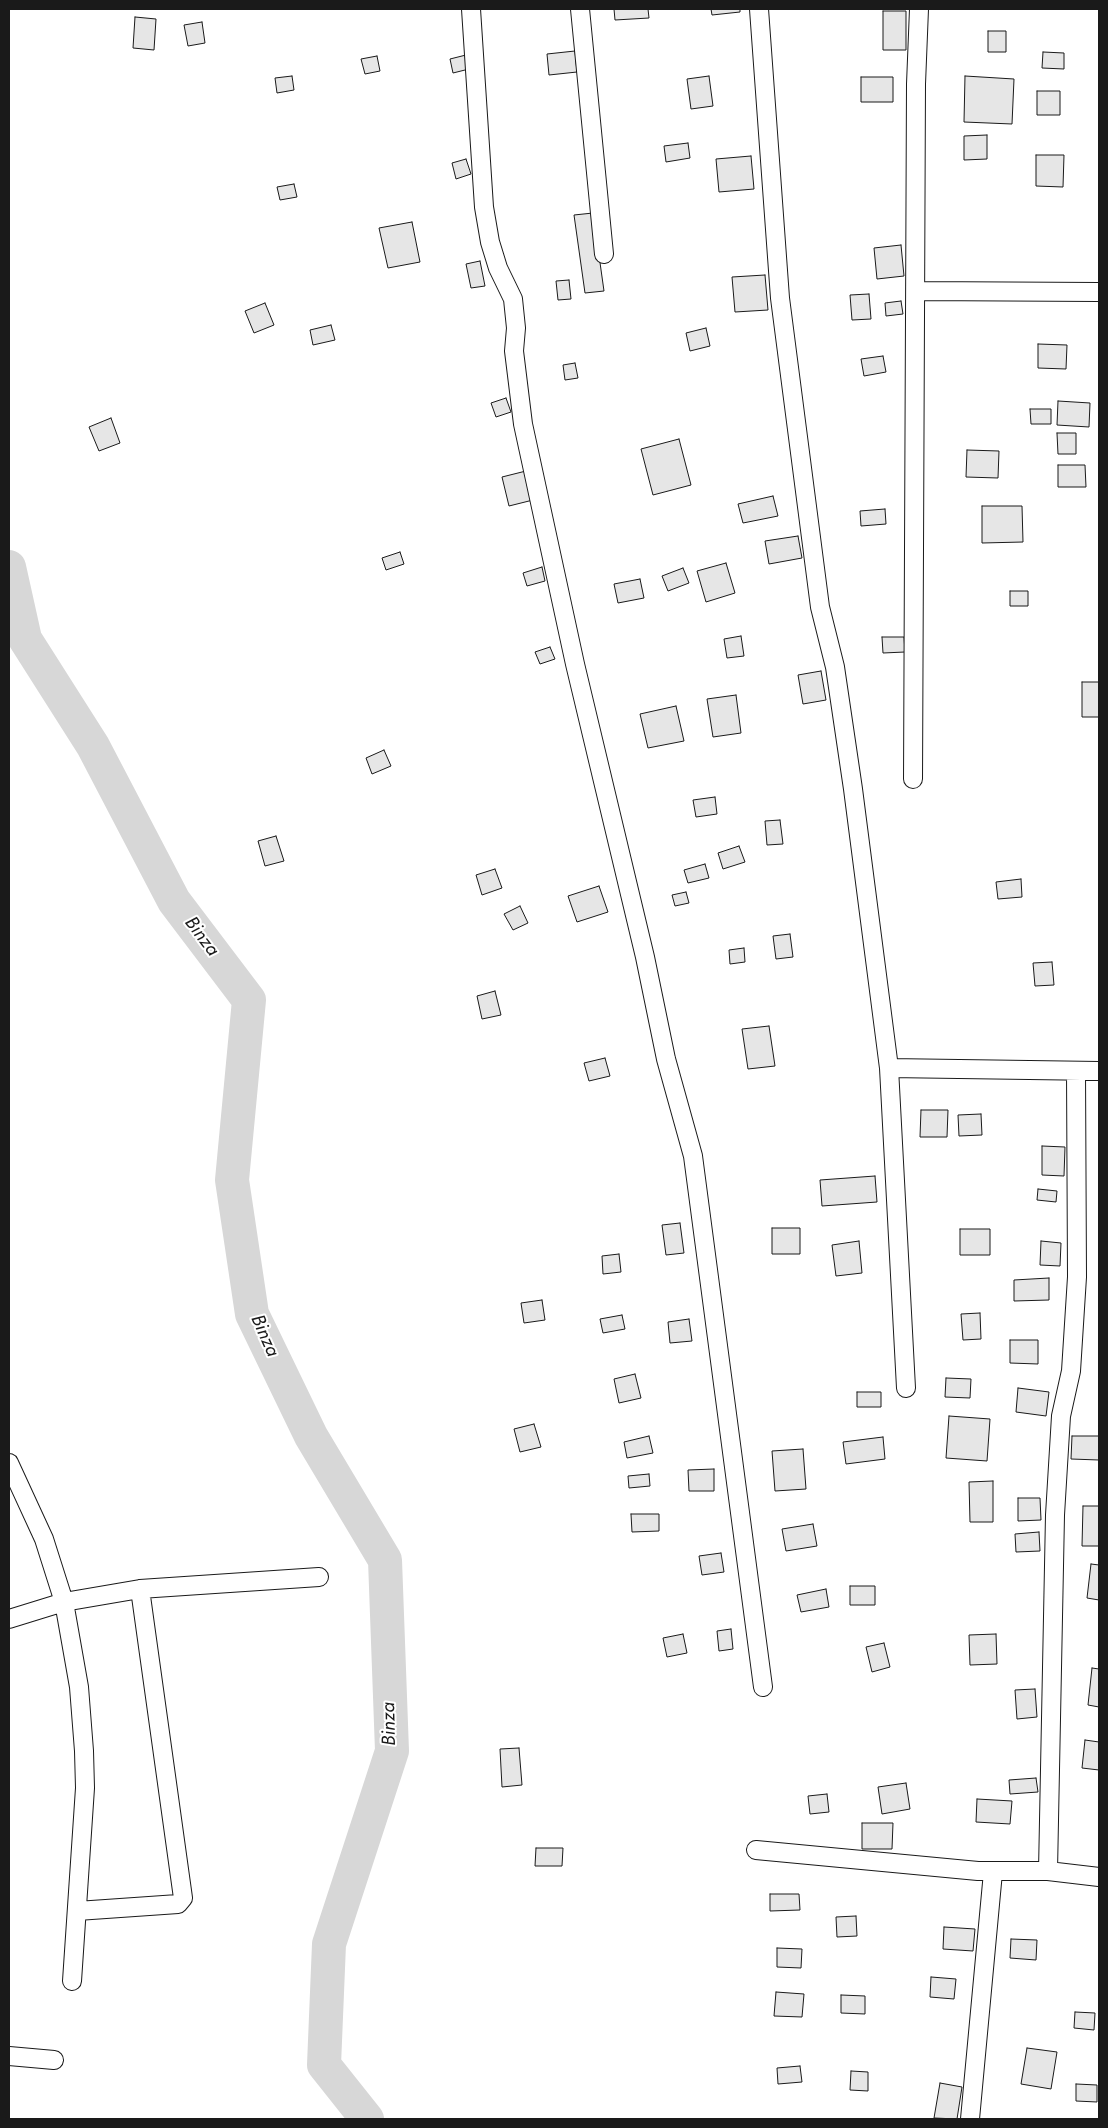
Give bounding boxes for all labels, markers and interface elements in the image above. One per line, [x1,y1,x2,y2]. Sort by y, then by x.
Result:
water label: Binza [179,913,223,961]
water label: Binza [245,1311,283,1361]
water label: Binza [378,1702,402,1746]

